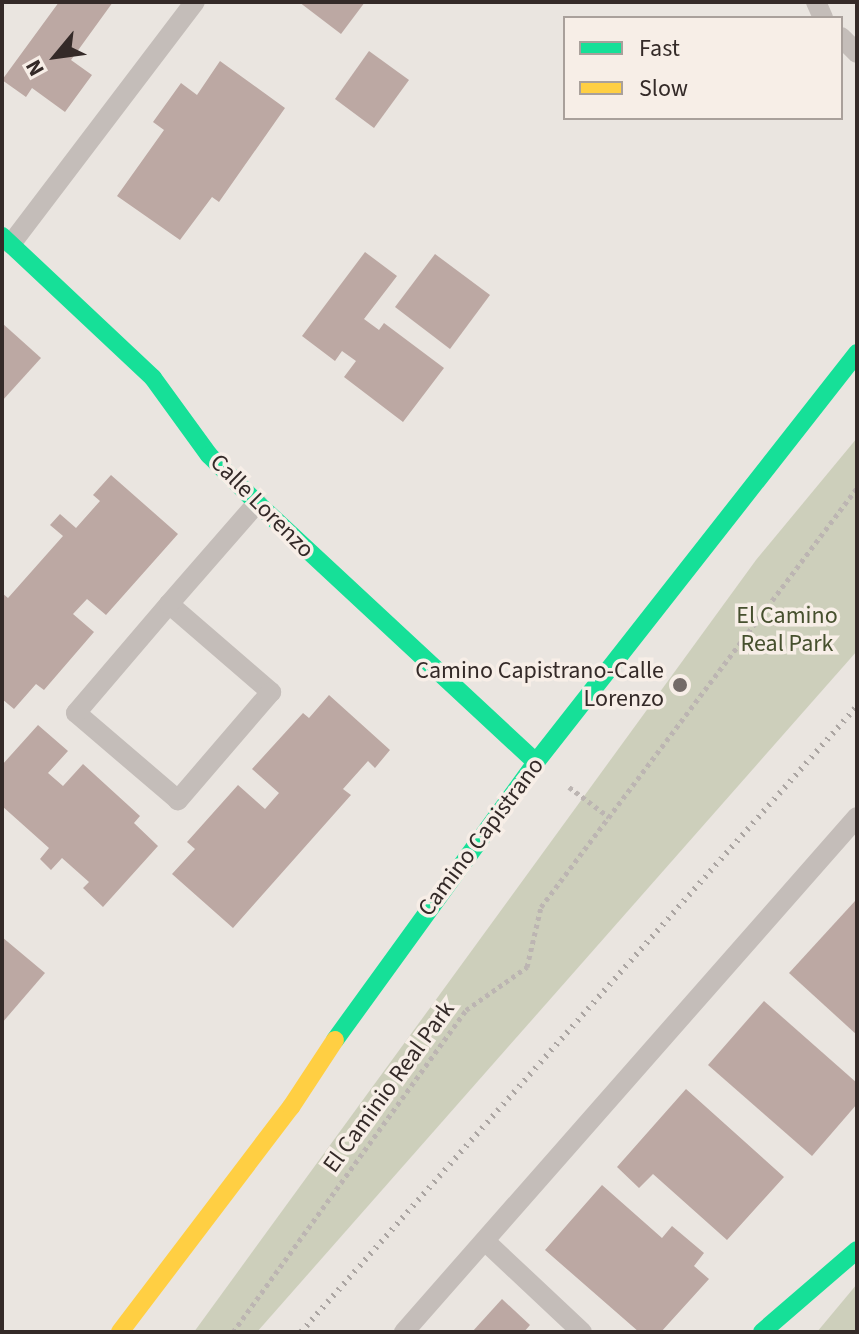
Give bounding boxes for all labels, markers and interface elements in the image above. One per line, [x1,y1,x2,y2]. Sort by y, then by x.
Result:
north arrow [16,16,96,96]
legend [563,16,843,120]
text: Fast [639,31,680,66]
text: N [17,53,53,82]
text: Slow [639,71,688,106]
street label: Calle Lorenzo [204,448,320,564]
park label: El Camino Real Park [736,602,838,658]
place label: Camino Capistrano-Calle Lorenzo [415,657,664,713]
marker: Camino Capistrano-Calle Lorenzo [671,676,689,694]
street label: Camino Capistrano [412,752,550,922]
street label: El Caminio Real Park [317,996,461,1178]

